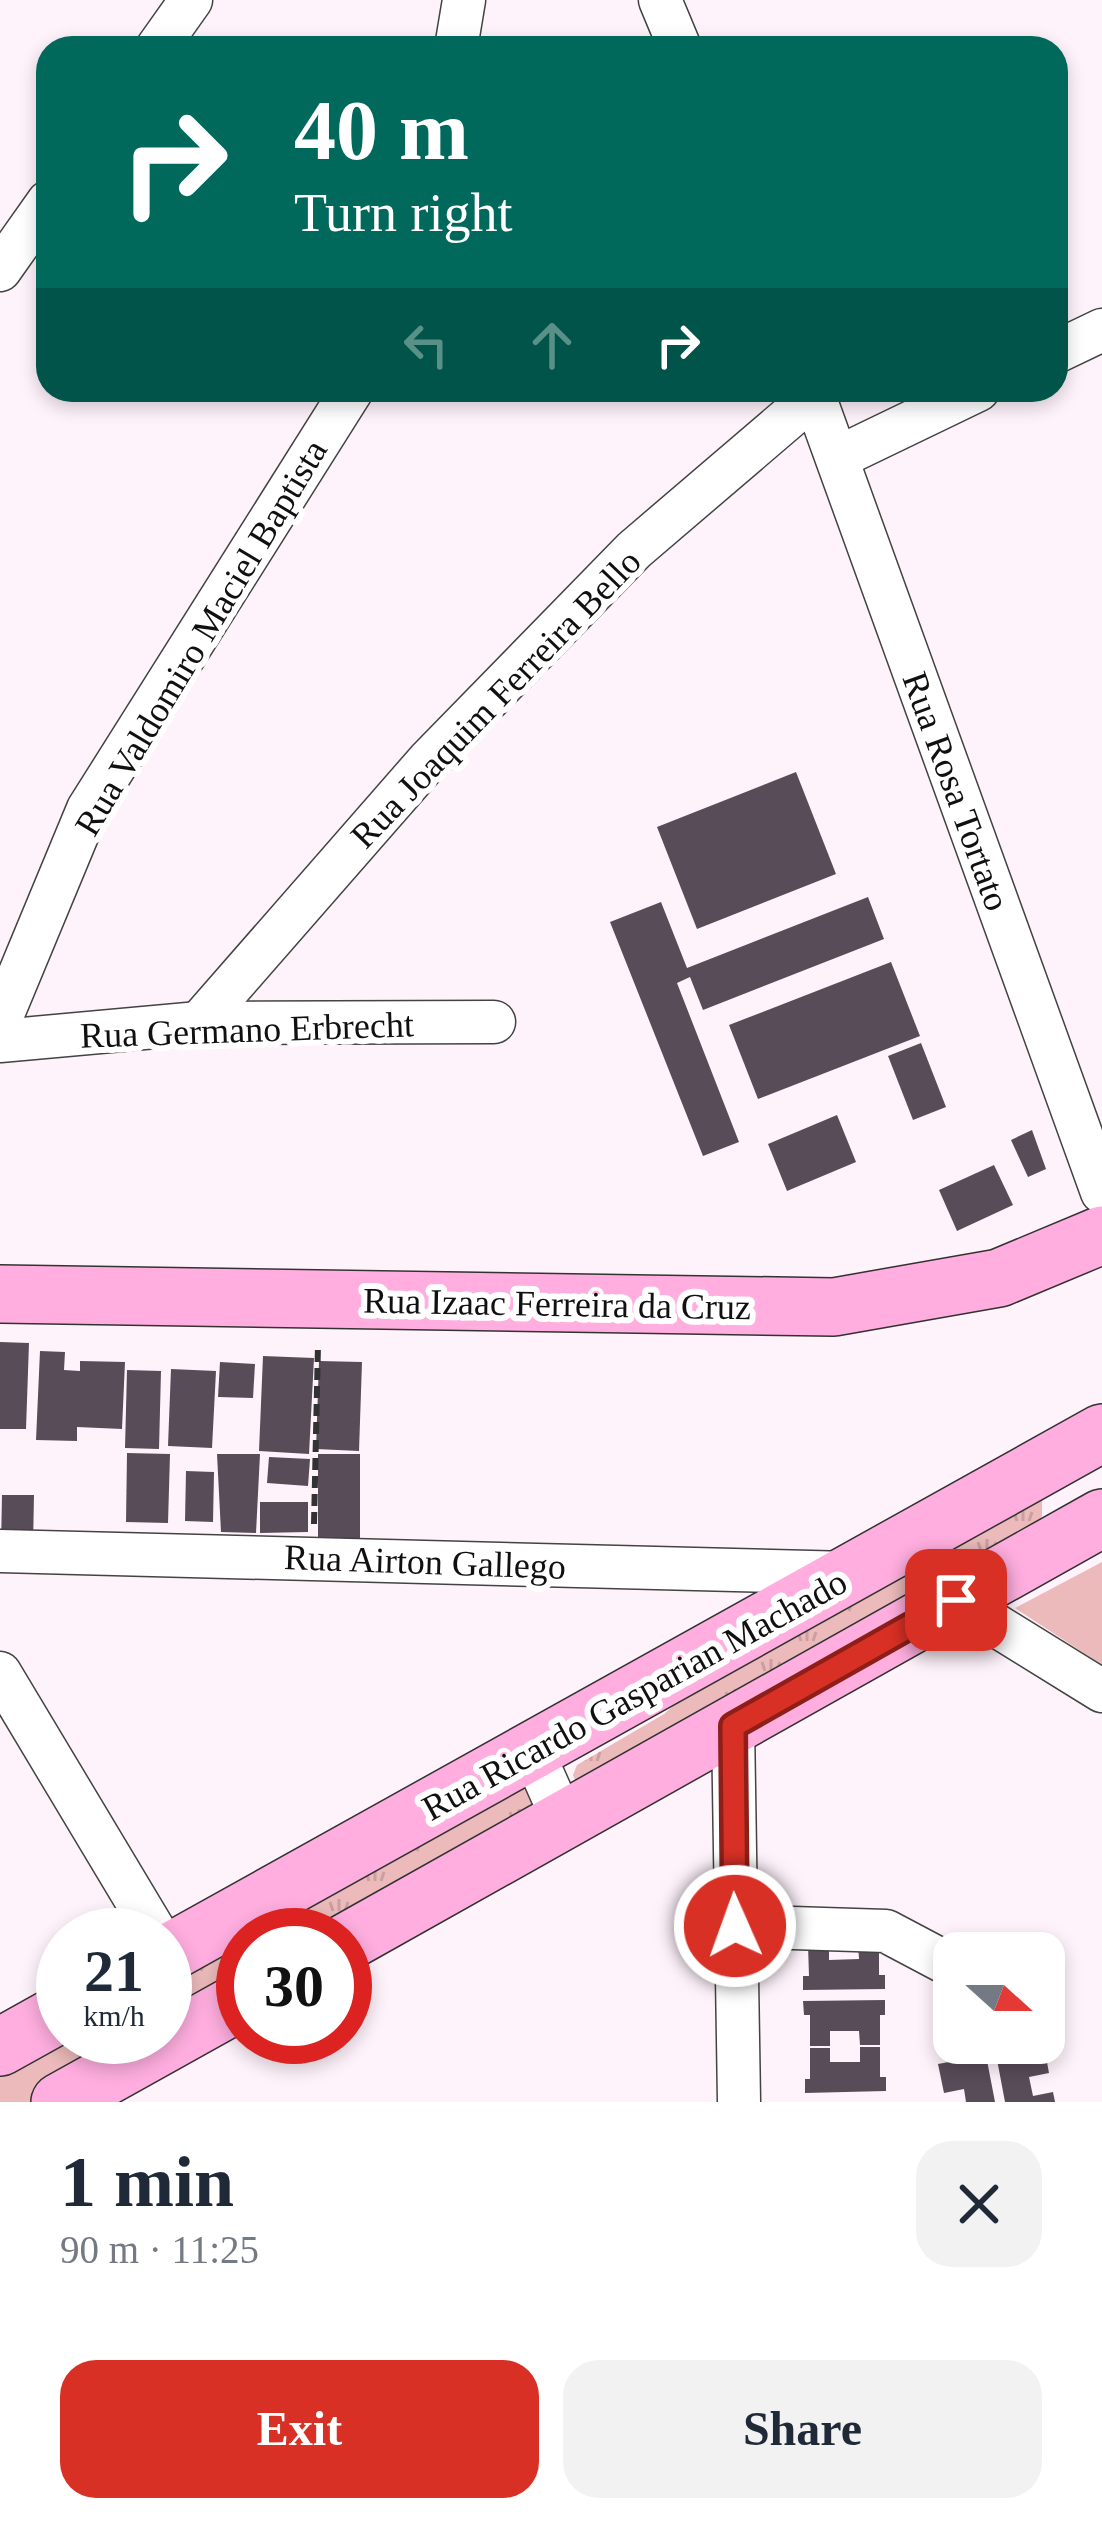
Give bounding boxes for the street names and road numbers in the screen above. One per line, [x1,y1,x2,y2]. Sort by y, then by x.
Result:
street label: Rua Valdomiro Maciel Baptista [67,433,335,843]
street label: Rua Joaquim Ferreira Bello [343,541,649,856]
street label: Rua Rosa Tortato [894,667,1018,916]
street label: Rua Germano Erbrecht [80,1004,415,1056]
street label: Rua Izaac Ferreira da Cruz [363,1281,751,1327]
street label: Rua Airton Gallego [283,1537,567,1587]
street label: Rua Ricardo Gasparian Machado [415,1561,854,1828]

